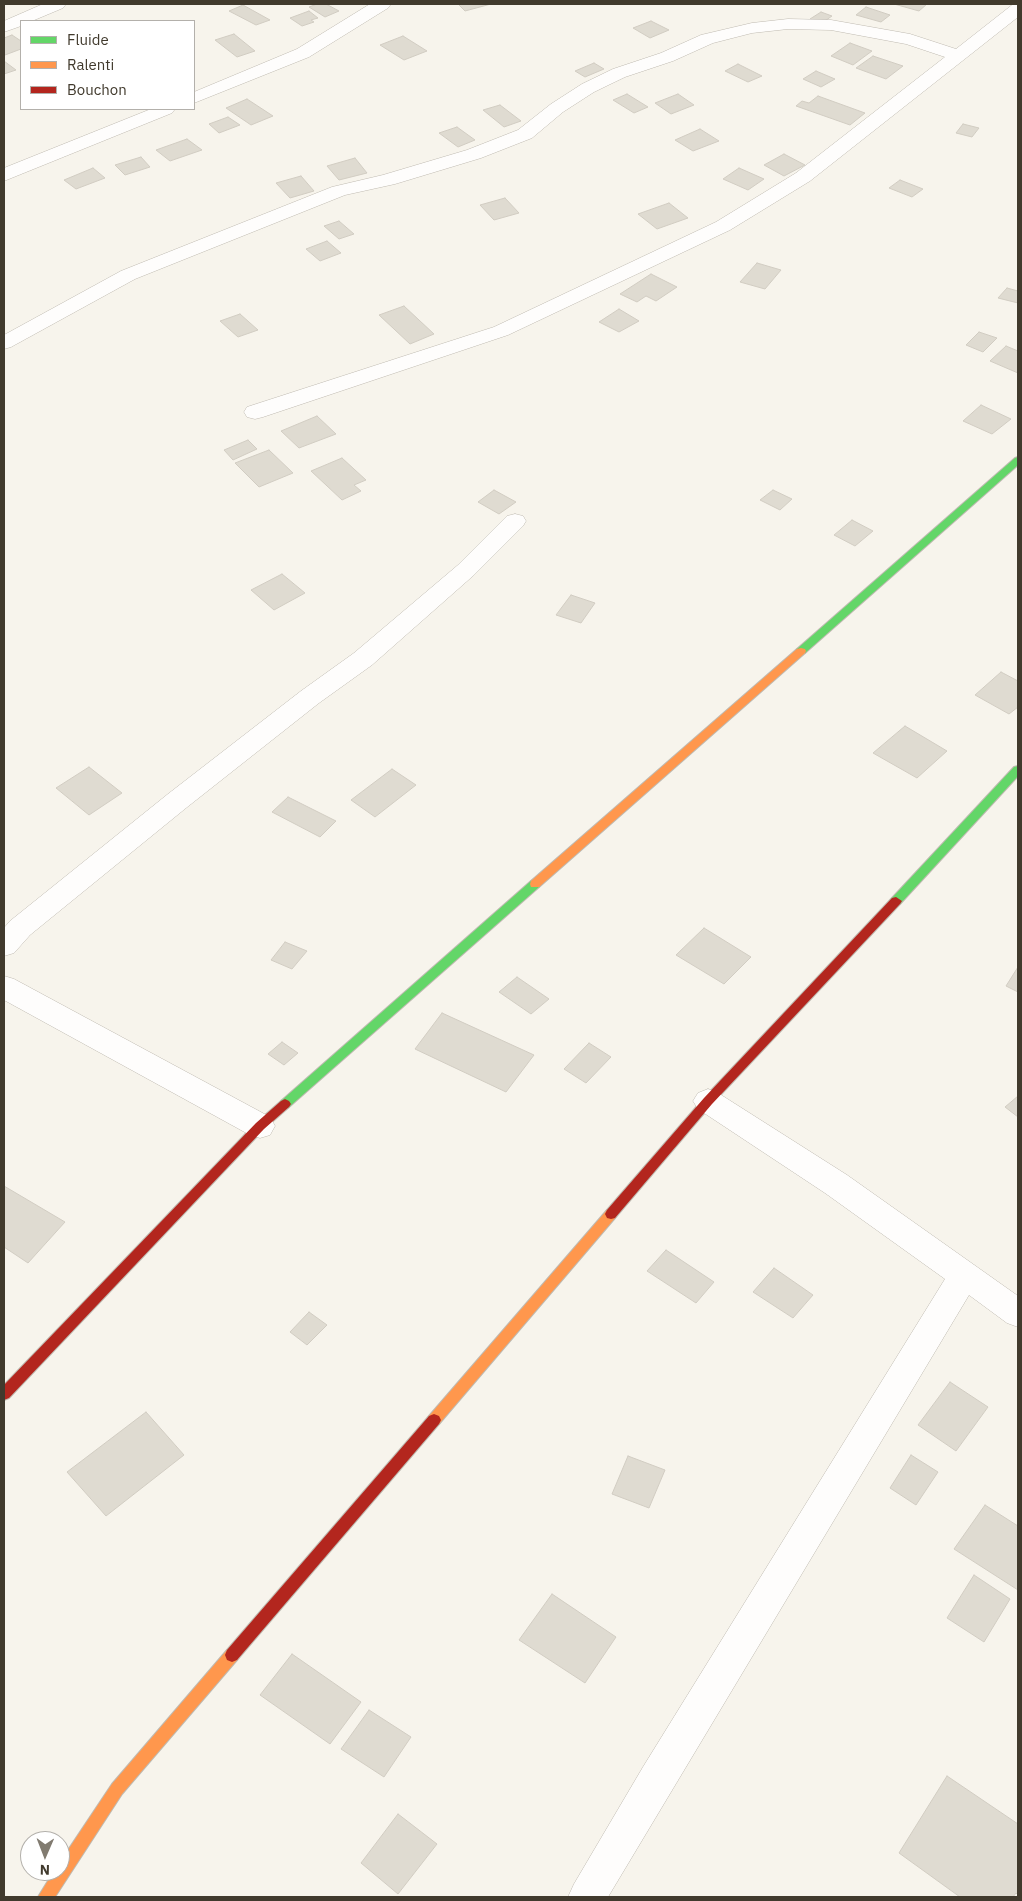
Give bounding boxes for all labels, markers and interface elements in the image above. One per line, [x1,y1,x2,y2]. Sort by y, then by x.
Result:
legend [20,20,195,110]
text: Fluide [67,30,109,49]
text: Ralenti [67,55,114,74]
text: Bouchon [67,80,127,99]
north arrow [20,1831,70,1881]
text: N [40,1861,50,1879]

